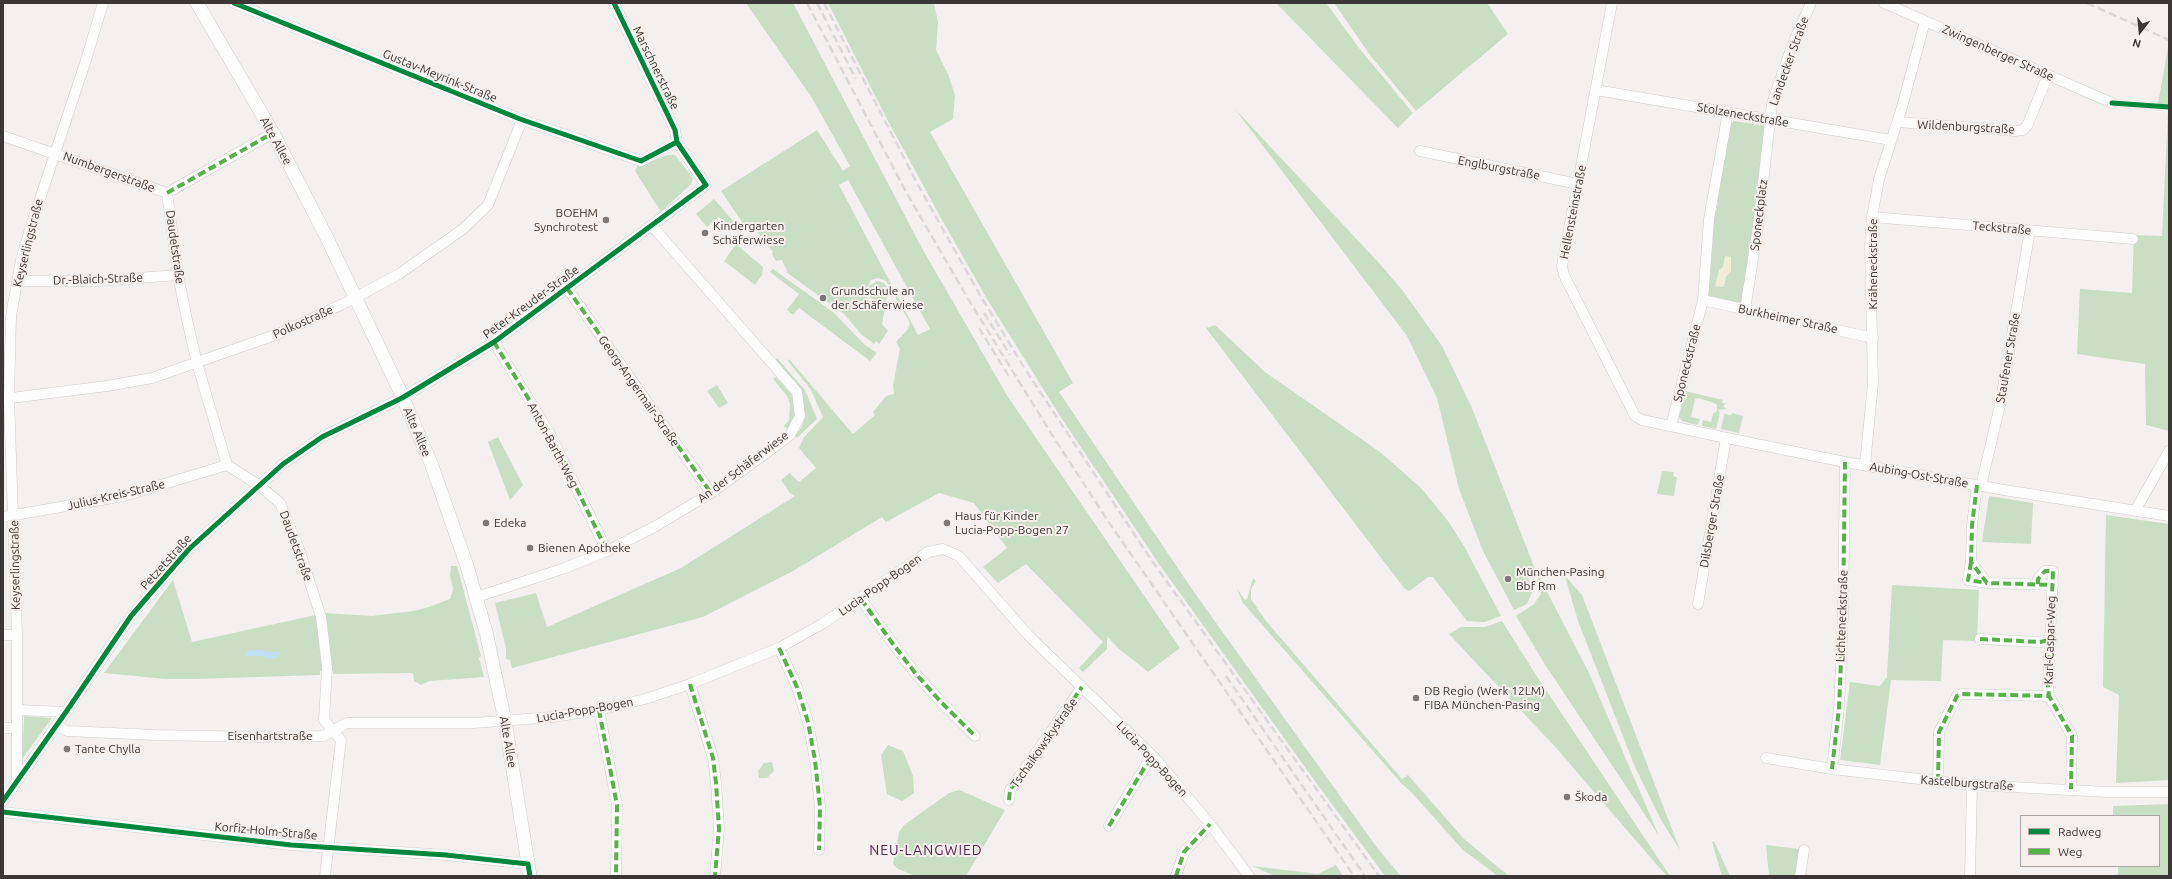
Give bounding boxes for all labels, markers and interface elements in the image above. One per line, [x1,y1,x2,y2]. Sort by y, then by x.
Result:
north arrow [2120,12,2160,52]
street label: Landecker Straße [1766,15,1812,107]
street label: Zwingenberger Straße [1940,22,2056,84]
street label: Marschnerstraße [630,24,682,112]
text: N [2131,37,2142,50]
street label: Gustav-Meyrink-Straße [381,46,499,106]
street label: Stolzeneckstraße [1696,100,1790,130]
street label: Alte Allee [257,115,295,167]
street label: Wildenburgstraße [1917,117,2015,137]
street label: Numbergerstraße [61,149,157,195]
street label: Englburgstraße [1457,153,1541,183]
street label: Hellensteinstraße [1557,164,1589,260]
street label: Sponeckplatz [1747,178,1771,252]
street label: Keyserlingstraße [10,197,46,289]
place label: BOEHM Synchrotest [534,206,598,234]
street label: Daudetstraße [163,209,187,285]
marker: BOEHM Synchrotest [601,215,611,225]
street label: Kräheneckstraße [1866,218,1880,310]
street label: Teckstraße [1972,218,2032,238]
place label: Kindergarten Schäferwiese [713,219,785,247]
marker: Kindergarten Schäferwiese [700,228,710,238]
street label: Peter-Kreuder-Straße [480,262,582,342]
street label: Dr.-Blaich-Straße [53,270,143,288]
place label: Grundschule an der Schäferwiese [831,284,923,312]
marker: Grundschule an der Schäferwiese [818,293,828,303]
street label: Burkheimer Straße [1737,301,1839,337]
street label: Polkostraße [271,302,335,342]
street label: Staufener Straße [1993,312,2023,404]
street label: Sponeckstraße [1670,322,1704,404]
street label: Georg-Angermair-Straße [595,333,683,449]
street label: Anton-Barth-Weg [524,400,582,490]
street label: Alte Allee [400,405,434,459]
street label: An der Schäferwiese [695,428,791,506]
street label: Aubing-Ost-Straße [1869,459,1969,491]
street label: Dilsberger Straße [1697,473,1727,569]
street label: Julius-Kreis-Straße [66,477,166,513]
street label: Daudetstraße [277,509,315,583]
place label: Haus für Kinder Lucia-Popp-Bogen 27 [955,509,1069,537]
place label: Edeka [494,516,526,530]
marker: Edeka [481,518,491,528]
marker: Haus für Kinder Lucia-Popp-Bogen 27 [942,518,952,528]
street label: Keyserlingstraße [7,520,23,610]
street label: Petzetstraße [137,531,195,593]
place label: Bienen Apotheke [538,541,631,555]
marker: Bienen Apotheke [525,543,535,553]
street label: Lucia-Popp-Bogen [836,551,924,619]
place label: München-Pasing Bbf Rm [1516,565,1605,593]
street label: Lichteneckstraße [1833,570,1851,662]
marker: München-Pasing Bbf Rm [1503,574,1513,584]
street label: Karl-Caspar-Weg [2041,595,2059,685]
place label: DB Regio (Werk 12LM) FIBA München-Pasing [1424,684,1545,712]
marker: DB Regio (Werk 12LM) FIBA München-Pasing [1411,693,1421,703]
street label: Lucia-Popp-Bogen [536,694,634,726]
street label: Tschaikowskystraße [1008,695,1080,791]
street label: Alte Allee [496,715,520,769]
street label: Lucia-Popp-Bogen [1113,718,1191,800]
street label: Eisenhartstraße [227,729,313,743]
place label: Tante Chylla [75,742,141,756]
marker: Tante Chylla [62,744,72,754]
street label: Kastelburgstraße [1920,773,2014,793]
place label: Škoda [1575,790,1607,804]
marker: Škoda [1562,792,1572,802]
legend [2020,815,2160,867]
street label: Korfiz-Holm-Straße [214,819,318,843]
text: Radweg [2058,825,2101,838]
district label: NEU-LANGWIED [869,842,983,858]
text: Weg [2058,845,2082,858]

